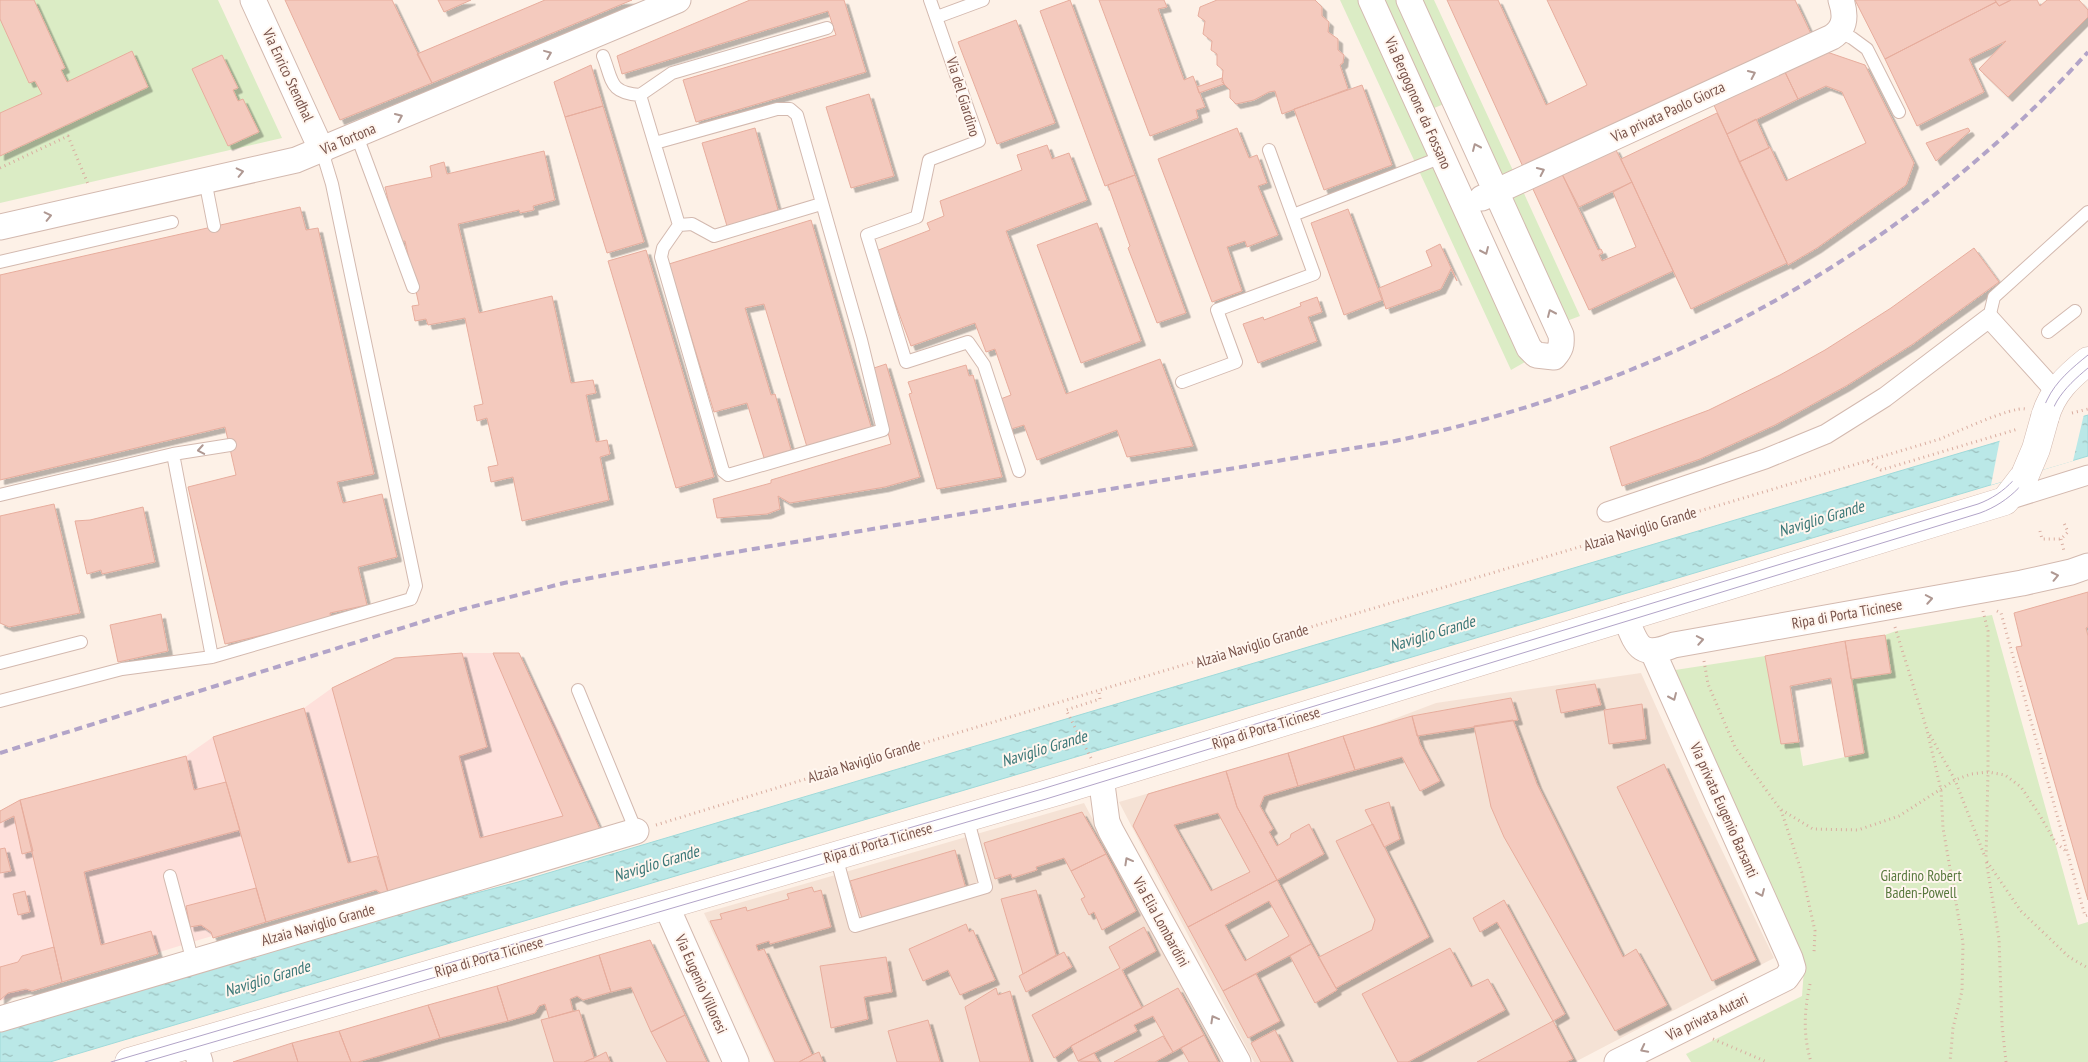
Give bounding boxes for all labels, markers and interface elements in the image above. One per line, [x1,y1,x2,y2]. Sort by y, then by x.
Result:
street label: Via Enrico Stendhal [258,24,318,125]
street label: Via Bergognone da Fossano [1380,33,1456,172]
one-way arrow [543,50,552,60]
street label: Via del Giardino [942,54,985,139]
one-way arrow [1747,69,1756,80]
street label: Via privata Paolo Giorza [1607,77,1728,147]
one-way arrow [394,113,403,124]
street label: Via Tortona [316,118,378,159]
one-way arrow [1471,143,1482,152]
one-way arrow [1535,167,1544,177]
one-way arrow [236,168,245,178]
one-way arrow [43,211,52,222]
one-way arrow [1478,245,1488,254]
one-way arrow [1547,309,1558,318]
one-way arrow [197,444,206,454]
water label: Naviglio Grande [1776,495,1867,540]
street label: Alzaia Naviglio Grande [1581,502,1699,555]
one-way arrow [2051,571,2060,582]
street label: Ripa di Porta Ticinese [1790,594,1904,633]
one-way arrow [1924,595,1933,605]
water label: Naviglio Grande [1387,610,1478,655]
street label: Alzaia Naviglio Grande [1193,619,1311,672]
one-way arrow [1695,636,1704,646]
one-way arrow [1666,692,1677,701]
street label: Ripa di Porta Ticinese [1210,702,1322,753]
water label: Naviglio Grande [999,725,1090,770]
street label: Alzaia Naviglio Grande [805,734,923,787]
street label: Via privata Eugenio Barsanti [1686,738,1763,880]
street label: Ripa di Porta Ticinese [821,818,934,867]
water label: Naviglio Grande [611,840,702,885]
one-way arrow [1124,858,1134,867]
park label: Giardino Robert Baden-Powell [1880,866,1962,902]
street label: Via Elia Lombardini [1128,873,1194,970]
one-way arrow [1754,888,1765,897]
street label: Alzaia Naviglio Grande [259,899,377,950]
street label: Via Eugenio Villoresi [671,930,732,1036]
street label: Ripa di Porta Ticinese [432,932,545,981]
water label: Naviglio Grande [222,955,313,1000]
street label: Via privata Autari [1662,988,1751,1045]
one-way arrow [1210,1016,1220,1025]
one-way arrow [1640,1043,1649,1053]

